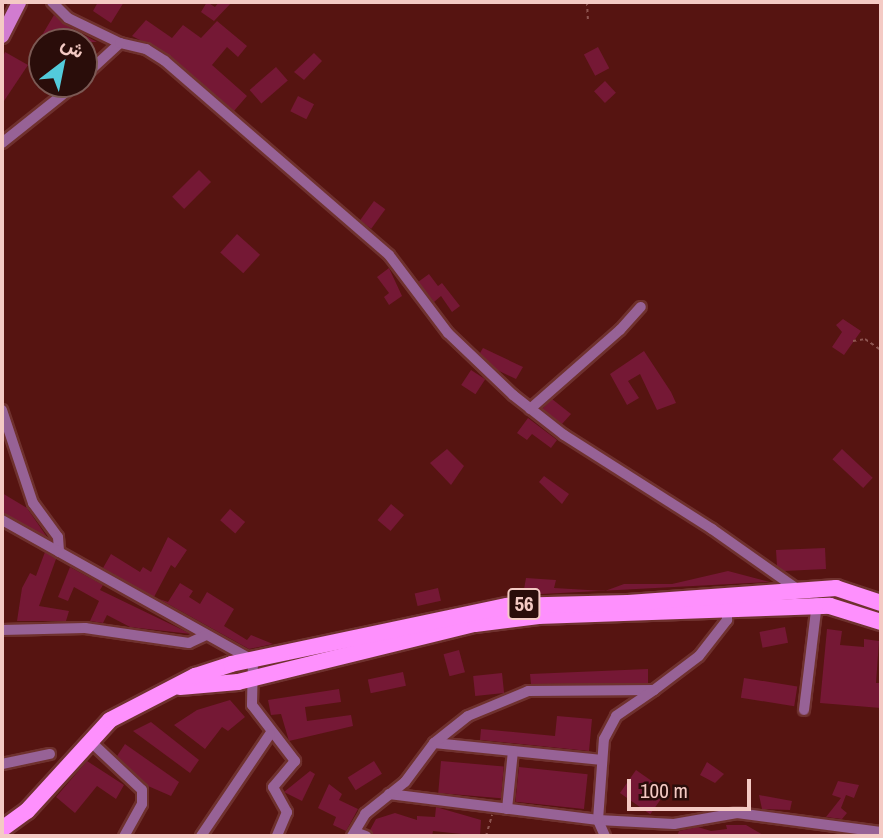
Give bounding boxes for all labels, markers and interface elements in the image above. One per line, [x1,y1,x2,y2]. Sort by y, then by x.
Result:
north arrow [28,28,98,98]
text: ش [56,30,90,64]
road number: 56 [506,586,542,622]
scale bar [631,764,755,808]
text: 100 m [640,776,688,805]

